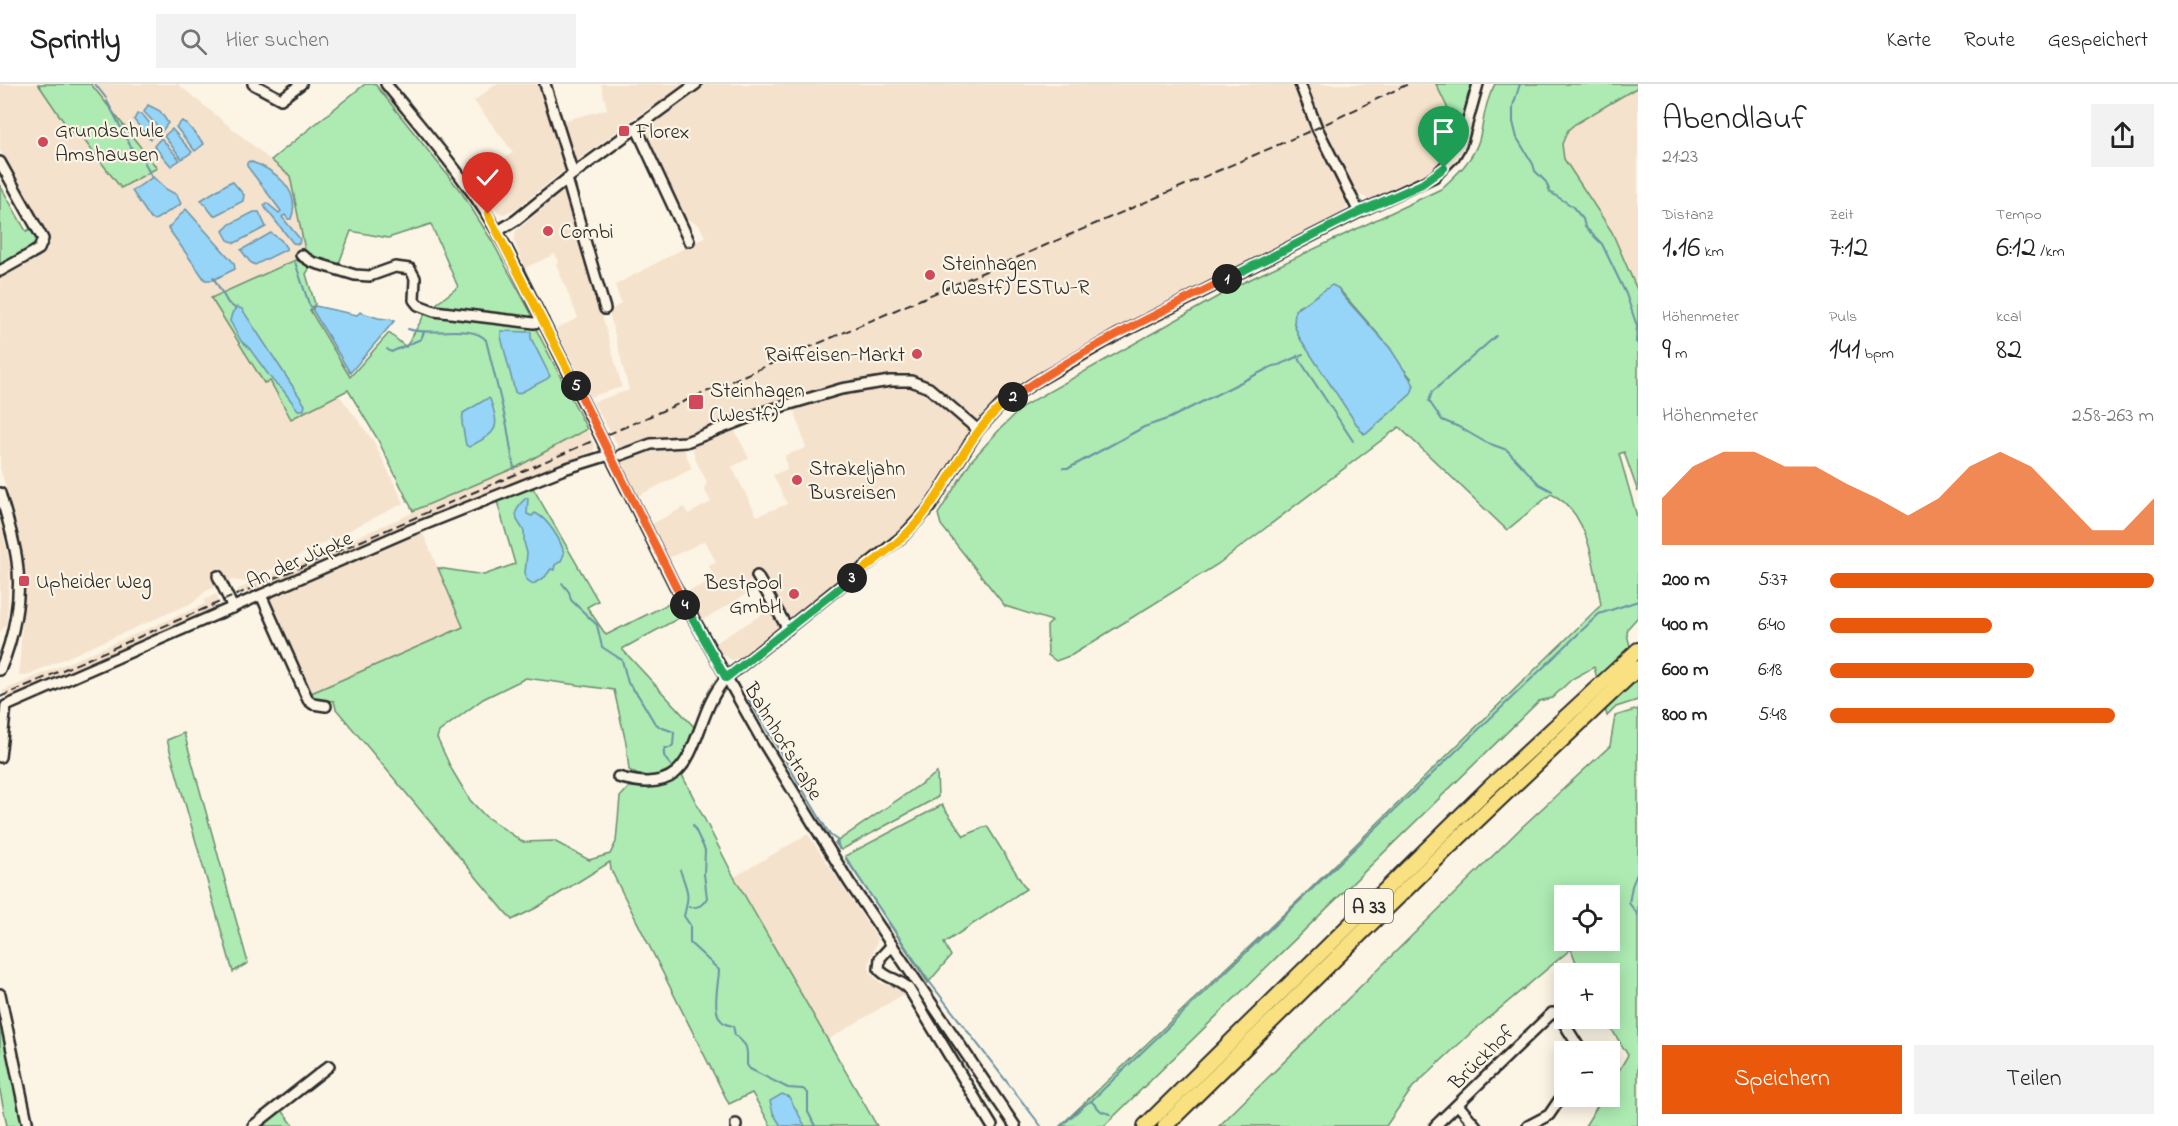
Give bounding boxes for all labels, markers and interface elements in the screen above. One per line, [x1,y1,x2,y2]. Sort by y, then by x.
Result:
search box [156,14,576,68]
text: Sprintly [30,21,120,62]
icon: search [177,25,210,58]
text: Hier suchen [225,25,329,57]
text: Karte [1886,26,1931,56]
text: Route [1964,26,2015,56]
text: Gespeichert [2048,26,2148,56]
text: Abendlauf [1662,96,1807,144]
button: share [2091,104,2154,167]
pin [1418,106,1469,168]
icon: arrive [1427,115,1460,148]
place label: Grundschule Amshausen [55,117,164,171]
place label: Florex [635,118,689,148]
marker: Florex [617,124,631,138]
marker: Grundschule Amshausen [36,135,50,149]
text: 21:23 [1662,143,1698,172]
pin [462,152,513,214]
icon: check [471,161,504,194]
text: Distanz [1662,203,1713,227]
text: Zeit [1829,203,1854,227]
text: Tempo [1996,203,2042,227]
place label: Combi [560,218,614,248]
marker: Combi [541,224,555,238]
text: 1.16 [1662,227,1700,271]
text: 7:12 [1829,227,1868,271]
text: 6:12 [1996,227,2036,271]
text: km [1700,240,1724,264]
text: /km [2036,240,2065,264]
place label: Steinhagen (Westf) ESTW-R [942,250,1090,304]
pin: 1 [1212,264,1242,294]
text: 1 [1224,267,1230,291]
marker: Steinhagen (Westf) ESTW-R [923,268,937,282]
text: Höhenmeter [1662,305,1739,329]
text: Puls [1829,305,1857,329]
text: kcal [1996,305,2021,329]
text: 9 [1662,329,1671,373]
text: 141 [1829,329,1860,373]
text: 82 [1996,329,2022,373]
place label: Raiffeisen-Markt [765,341,905,371]
text: m [1671,342,1687,366]
text: bpm [1860,342,1894,366]
marker: Raiffeisen-Markt [910,347,924,361]
pin: 5 [561,371,591,401]
text: 5 [571,374,581,398]
place label: Steinhagen (Westf) [710,377,805,431]
pin: 2 [998,382,1028,412]
text: 2 [1009,385,1017,409]
marker: Steinhagen (Westf) [687,393,705,411]
text: Höhenmeter [1662,402,1758,431]
text: 258–263 m [2072,402,2154,431]
place label: Strakeljahn Busreisen [808,455,905,509]
marker: Strakeljahn Busreisen [790,473,804,487]
street label: An der Jüpke [242,524,358,598]
pin: 3 [837,563,867,593]
text: 3 [849,566,855,590]
text: 200 m [1662,566,1710,595]
text: 5:37 [1758,566,1788,595]
place label: Upheider Weg [36,568,151,600]
place label: Bestpool GmbH [704,569,782,623]
marker: Upheider Weg [17,574,31,588]
marker: Bestpool GmbH [787,587,801,601]
pin: 4 [670,590,700,620]
text: 4 [682,593,688,617]
text: 400 m [1662,611,1708,640]
text: 6:40 [1758,611,1785,640]
text: 600 m [1662,656,1709,685]
text: 6:18 [1758,656,1782,685]
street label: Bahnhofstraße [735,677,830,807]
text: 800 m [1662,701,1707,730]
text: 5:48 [1758,701,1787,730]
map controls [1554,885,1620,1107]
button: locate [1554,885,1620,951]
road number: A 33 [1345,889,1393,923]
button: + [1554,963,1620,1029]
street label: Brückhof [1442,1019,1522,1099]
button: − [1554,1041,1620,1107]
button: Speichern [1662,1045,1902,1114]
button: Teilen [1914,1045,2154,1114]

